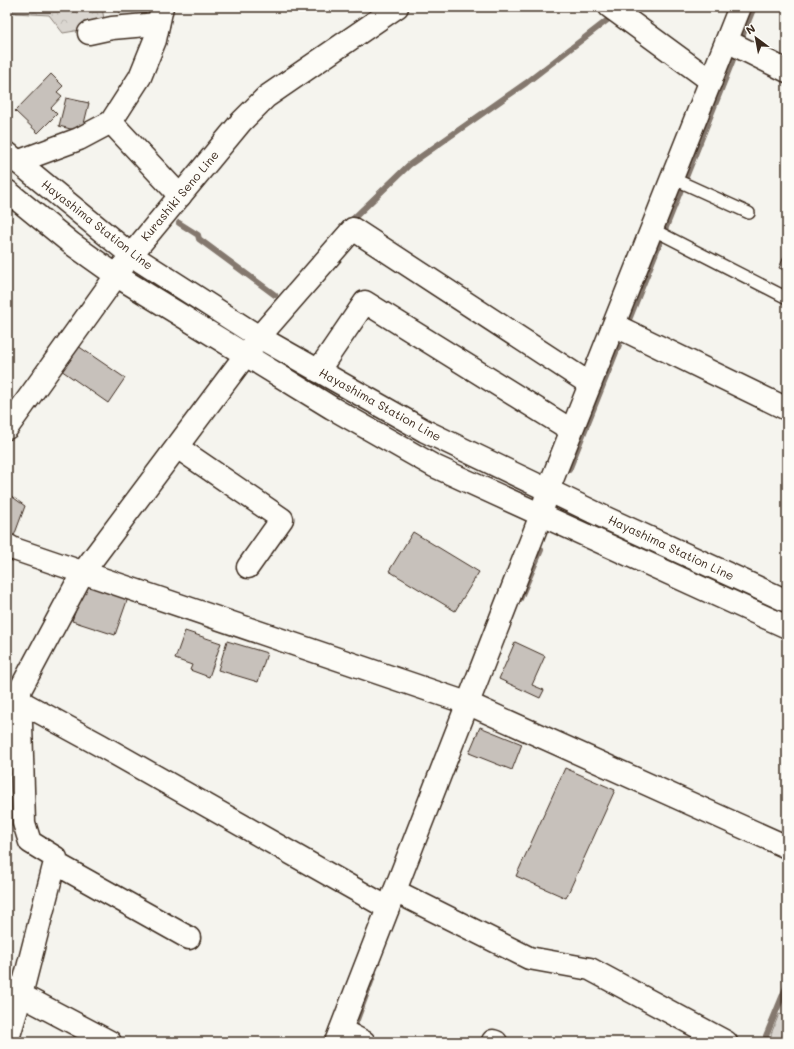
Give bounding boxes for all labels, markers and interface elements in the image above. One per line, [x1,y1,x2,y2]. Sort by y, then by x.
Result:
north arrow [736,18,776,58]
text: N [743,21,758,38]
street label: Kurashiki Seno Line [137,147,222,244]
street label: Hayashima Station Line [39,176,157,273]
street label: Hayashima Station Line [317,364,444,444]
street label: Hayashima Station Line [606,511,737,583]

